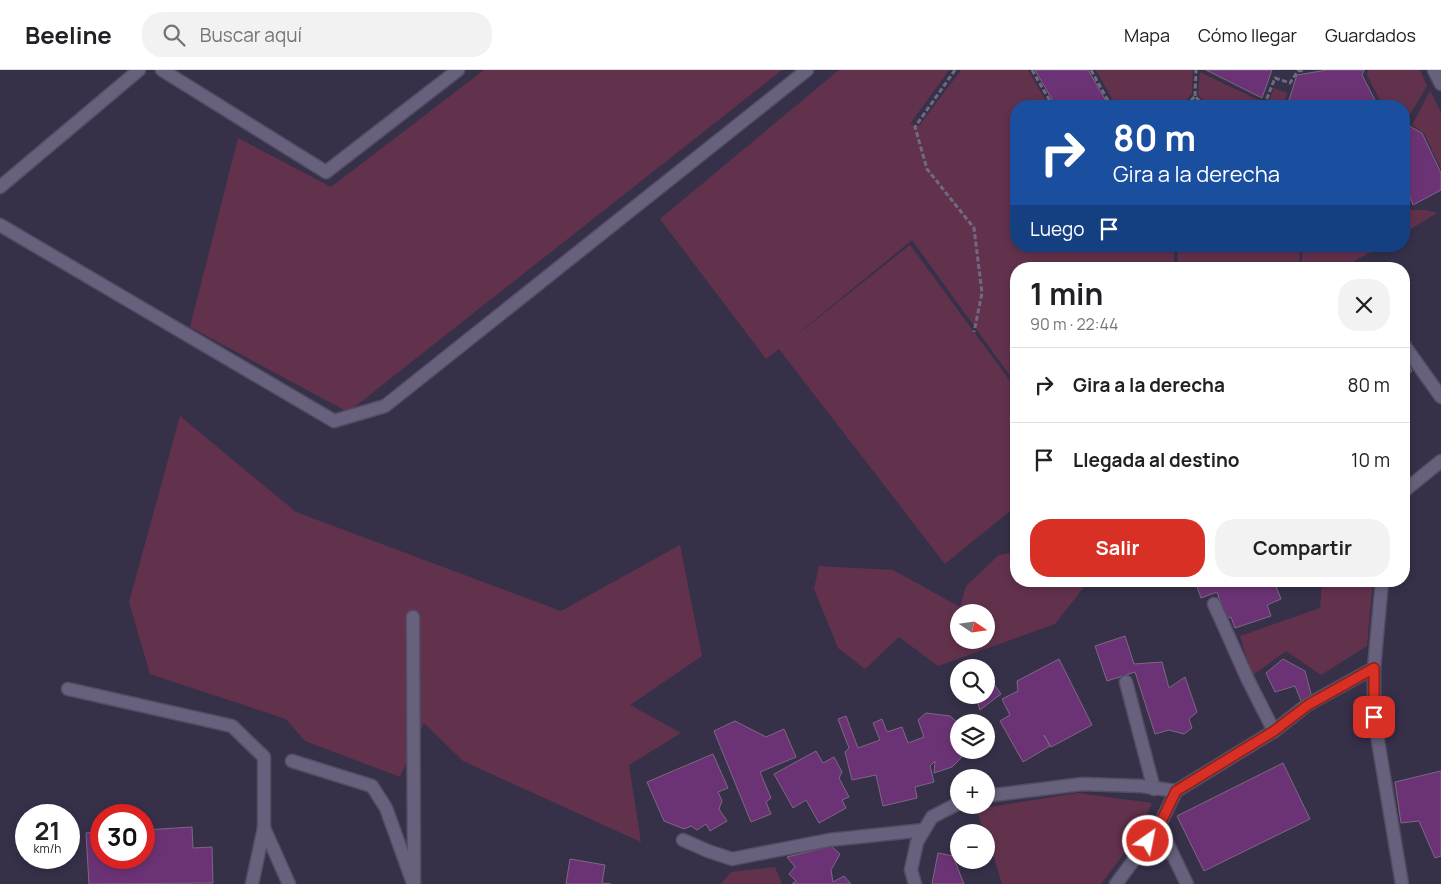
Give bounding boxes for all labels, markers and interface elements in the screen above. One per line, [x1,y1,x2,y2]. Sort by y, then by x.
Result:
search box [142,12,492,57]
text: Beeline [25,18,112,51]
icon: search [160,21,188,49]
text: Buscar aquí [200,22,302,48]
text: Mapa [1124,23,1170,47]
text: Cómo llegar [1198,23,1297,47]
text: Guardados [1325,23,1416,47]
text: 80 m [1113,114,1196,162]
icon: right [1030,120,1095,185]
text: Gira a la derecha [1113,159,1280,189]
icon: arrive [1095,215,1123,243]
text: Luego [1030,216,1085,242]
text: 1 min [1030,273,1103,314]
button: close [1338,279,1390,331]
text: 90 m · 22:44 [1030,313,1119,335]
icon: right [1030,371,1058,399]
text: Gira a la derecha [1073,372,1225,398]
text: 80 m [1347,372,1390,398]
icon: arrive [1030,446,1058,474]
text: Llegada al destino [1073,447,1240,473]
text: 10 m [1351,447,1390,473]
button: Salir [1030,519,1205,577]
button: Compartir [1215,519,1390,577]
north arrow [950,604,995,649]
map controls [950,604,995,869]
button: search [950,659,995,704]
pin [1353,696,1395,738]
icon: arrive [1360,703,1388,731]
button: layers [950,714,995,759]
button: + [950,769,995,814]
speed limit sign: 30 [90,804,155,869]
text: 21 [35,813,60,848]
position arrow [1121,814,1173,866]
button: − [950,824,995,869]
text: km/h [34,840,61,857]

